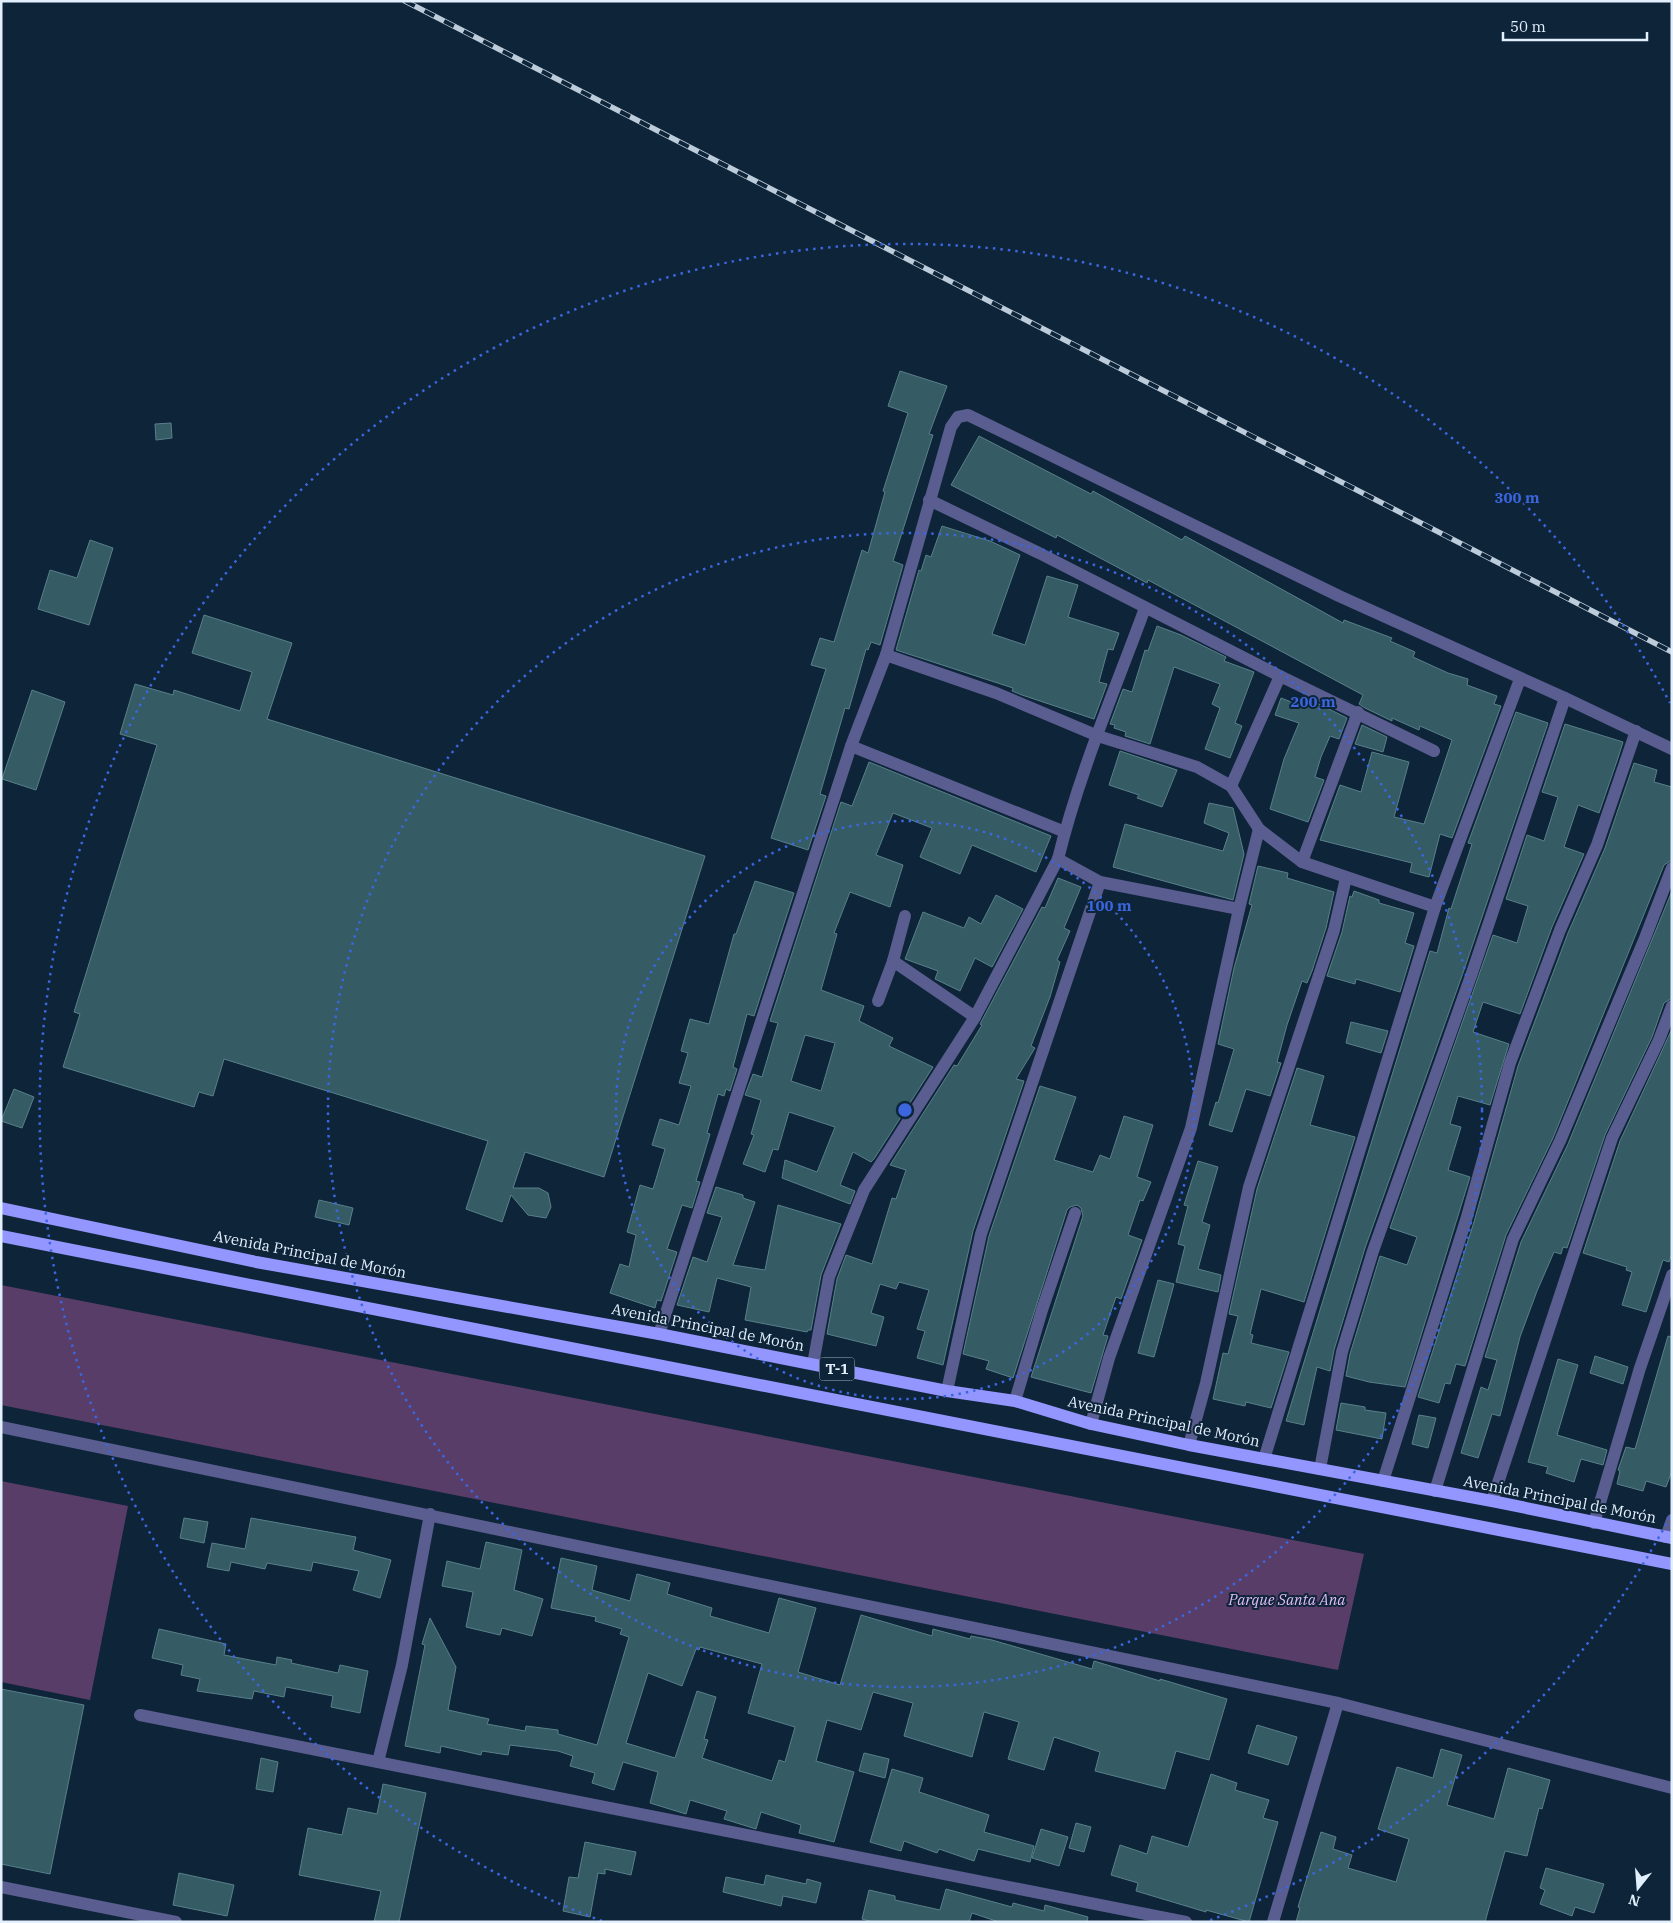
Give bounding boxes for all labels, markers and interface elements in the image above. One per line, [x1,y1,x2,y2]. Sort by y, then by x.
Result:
scale bar [1503,10,1647,42]
text: 50 m [1510,17,1546,36]
text: 300 m [1494,488,1540,507]
text: 200 m [1290,692,1336,711]
text: 100 m [1086,896,1132,915]
centre of rings [896,1101,914,1119]
street label: Avenida Principal de Morón [212,1226,408,1282]
street label: Avenida Principal de Morón [610,1299,806,1355]
road number: T-1 [820,1358,854,1380]
street label: Avenida Principal de Morón [1066,1391,1262,1451]
street label: Avenida Principal de Morón [1462,1471,1658,1527]
park label: Parque Santa Ana [1228,1590,1346,1609]
north arrow [1613,1863,1663,1913]
text: N [1626,1890,1642,1911]

